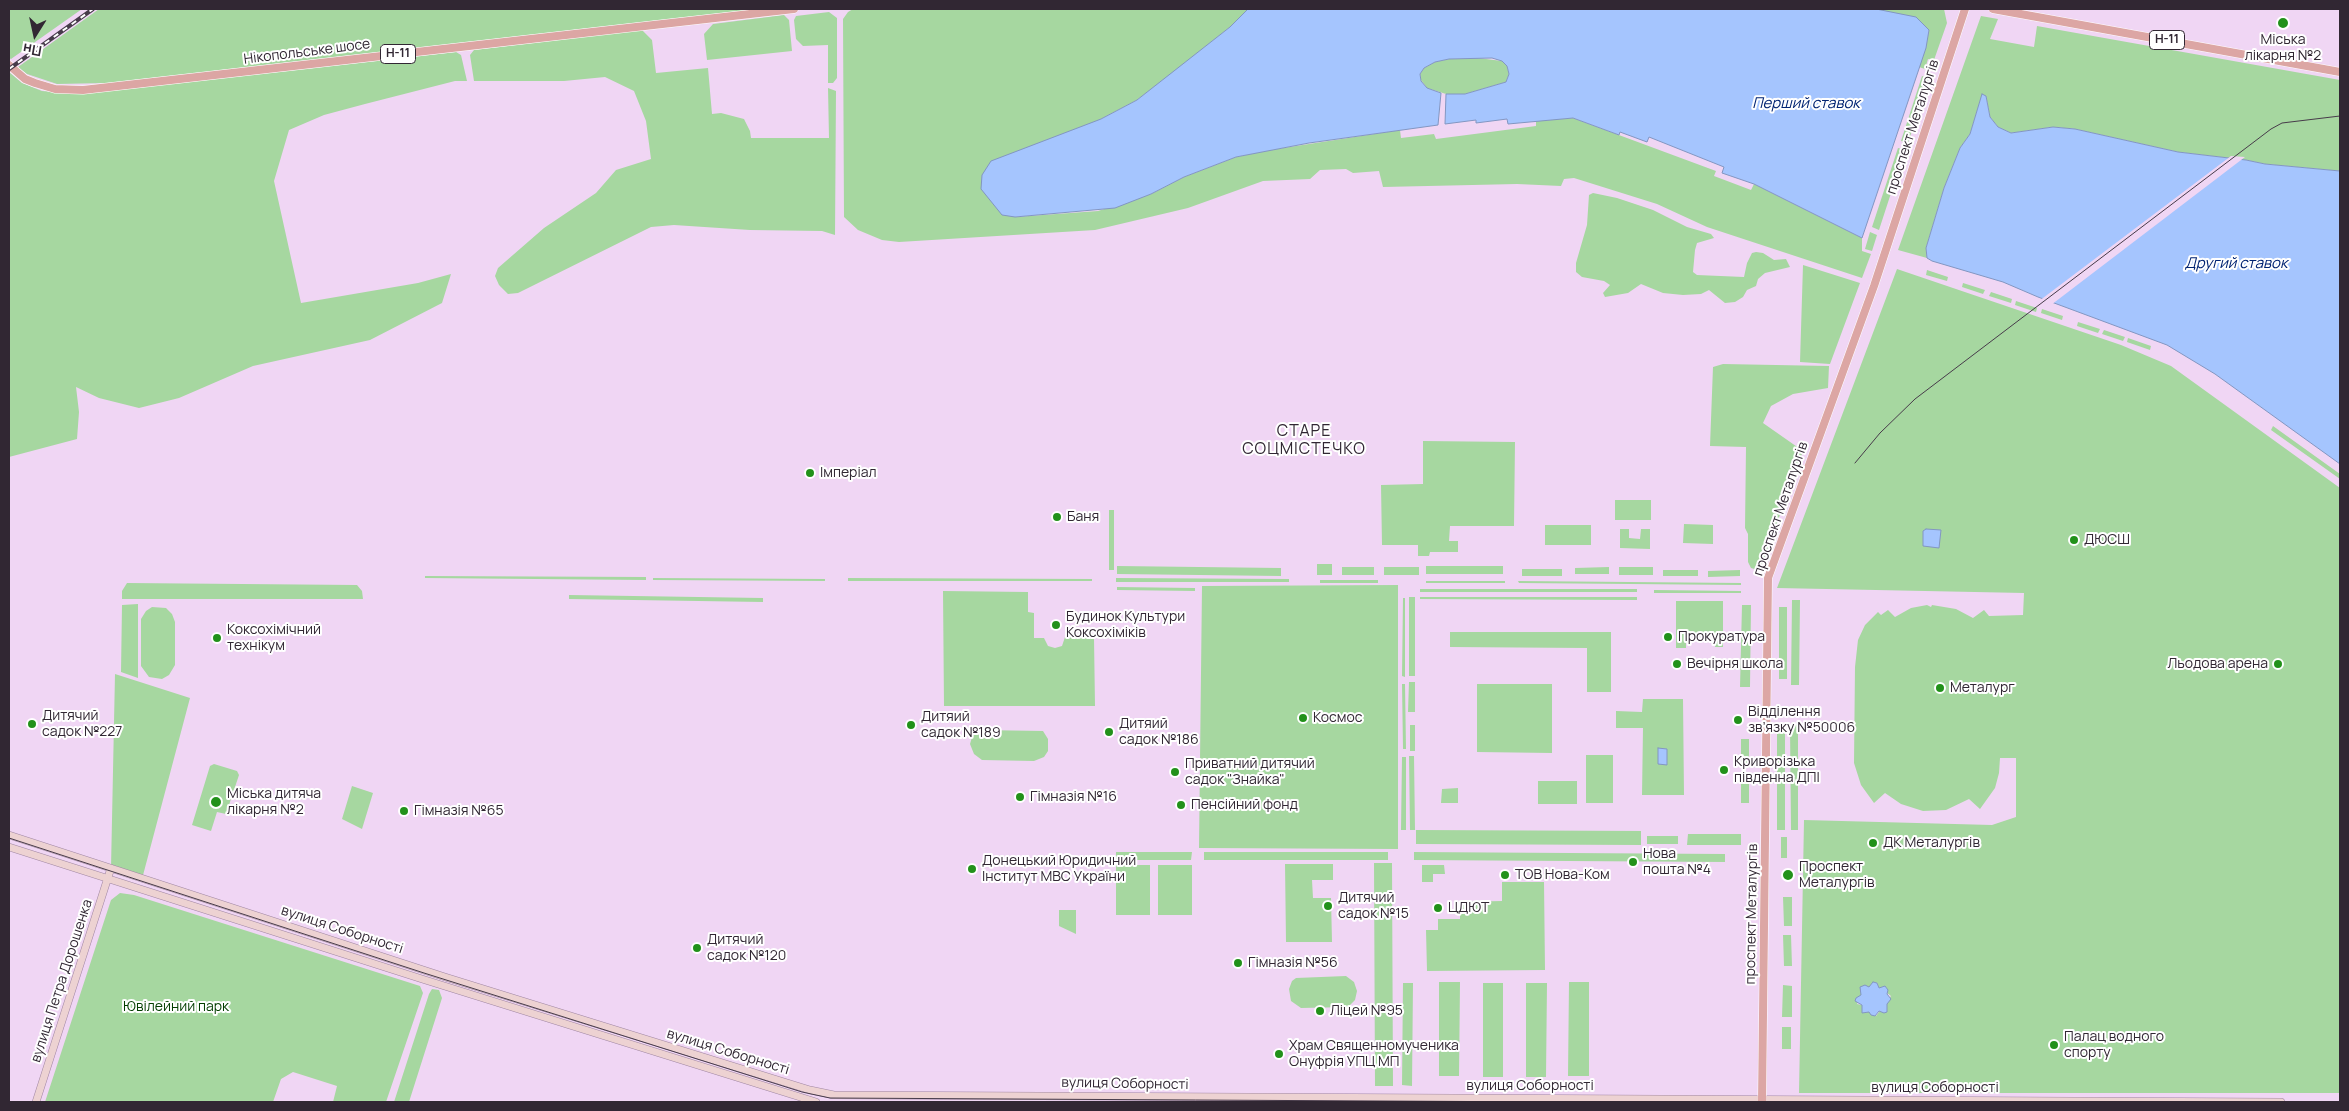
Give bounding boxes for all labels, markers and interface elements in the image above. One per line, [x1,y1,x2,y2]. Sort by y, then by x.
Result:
north arrow [10,10,60,60]
marker: Міська лікарня №2 [2276,16,2290,30]
road number: Н-11 [2150,30,2184,50]
place label: Міська лікарня №2 [2245,32,2321,64]
street label: Нікопольське шосе [243,36,371,68]
text: Пн [21,39,43,61]
road number: Н-11 [380,44,416,64]
street label: проспект Металургів [1883,57,1943,197]
water label: Перший ставок [1752,95,1860,113]
water label: Другий ставок [2185,255,2287,273]
district label: СТАРЕ СОЦМІСТЕЧКО [1241,422,1367,460]
street label: проспект Металургів [1750,440,1812,578]
place label: Імперіал [820,465,876,481]
marker: Імперіал [804,467,816,479]
place label: Баня [1067,509,1099,525]
marker: Баня [1051,511,1063,523]
place label: ДЮСШ [2084,532,2130,548]
marker: ДЮСШ [2068,534,2080,546]
place label: Будинок Культури Коксохіміків [1066,609,1185,642]
marker: Будинок Культури Коксохіміків [1050,619,1062,631]
place label: Коксохімічний технікум [227,622,321,654]
place label: Прокуратура [1678,629,1765,645]
marker: Прокуратура [1662,631,1674,643]
marker: Коксохімічний технікум [211,632,223,644]
place label: Вечірня школа [1687,656,1783,672]
place label: Льодова арена [2167,656,2268,672]
marker: Вечірня школа [1671,658,1683,670]
marker: Льодова арена [2272,658,2284,670]
place label: Металург [1950,680,2015,696]
marker: Металург [1934,682,1946,694]
place label: Відділення зв’язку №50006 [1748,704,1855,736]
place label: Дитячий садок №227 [42,708,122,740]
place label: Дитяий садок №189 [921,709,1001,742]
place label: Космос [1313,710,1362,726]
marker: Космос [1297,712,1309,724]
marker: Відділення зв’язку №50006 [1732,714,1744,726]
place label: Дитяий садок №186 [1119,716,1199,749]
marker: Дитячий садок №227 [26,718,38,730]
marker: Дитяий садок №189 [905,719,917,731]
marker: Дитяий садок №186 [1103,726,1115,738]
place label: Криворізька південна ДПІ [1734,754,1820,786]
place label: Приватний дитячий садок "Знайка" [1185,756,1315,789]
marker: Криворізька південна ДПІ [1718,764,1730,776]
marker: Приватний дитячий садок "Знайка" [1169,766,1181,778]
place label: Міська дитяча лікарня №2 [227,786,321,819]
place label: Гімназія №16 [1030,789,1117,805]
marker: Гімназія №16 [1014,791,1026,803]
marker: Міська дитяча лікарня №2 [209,795,223,809]
place label: Пенсійний фонд [1191,797,1298,813]
marker: Пенсійний фонд [1175,799,1187,811]
place label: Гімназія №65 [414,803,504,819]
marker: Гімназія №65 [398,805,410,817]
place label: ДК Металургів [1883,835,1980,851]
marker: ДК Металургів [1867,837,1879,849]
street label: проспект Металургів [1742,844,1762,984]
place label: Нова пошта №4 [1643,846,1711,879]
place label: Донецький Юридичний Інститут МВС України [982,853,1136,886]
marker: Нова пошта №4 [1627,856,1639,868]
place label: Проспект Металургів [1799,859,1874,892]
marker: Донецький Юридичний Інститут МВС України [966,863,978,875]
place label: ТОВ Нова-Ком [1515,867,1610,883]
marker: Проспект Металургів [1781,868,1795,882]
marker: ТОВ Нова-Ком [1499,869,1511,881]
place label: Дитячий садок №15 [1338,890,1409,922]
street label: вулиця Петра Дорошенка [28,897,96,1065]
marker: Дитячий садок №15 [1322,900,1334,912]
place label: ЦДЮТ [1448,900,1489,916]
street label: вулиця Соборності [279,902,405,958]
marker: ЦДЮТ [1432,902,1444,914]
place label: Дитячий садок №120 [707,932,786,964]
marker: Дитячий садок №120 [691,942,703,954]
place label: Гімназія №56 [1248,955,1338,971]
marker: Гімназія №56 [1232,957,1244,969]
park label: Ювілейний парк [123,999,229,1015]
place label: Ліцей №95 [1330,1003,1403,1019]
marker: Ліцей №95 [1314,1005,1326,1017]
street label: вулиця Соборності [665,1025,791,1079]
place label: Палац водного спорту [2064,1029,2164,1062]
place label: Храм Священномученика Онуфрія УПЦ МП [1289,1038,1459,1070]
marker: Палац водного спорту [2048,1039,2060,1051]
marker: Храм Священномученика Онуфрія УПЦ МП [1273,1048,1285,1060]
street label: вулиця Соборності [1061,1074,1189,1094]
street label: вулиця Соборності [1466,1078,1594,1094]
street label: вулиця Соборності [1871,1080,1999,1096]

